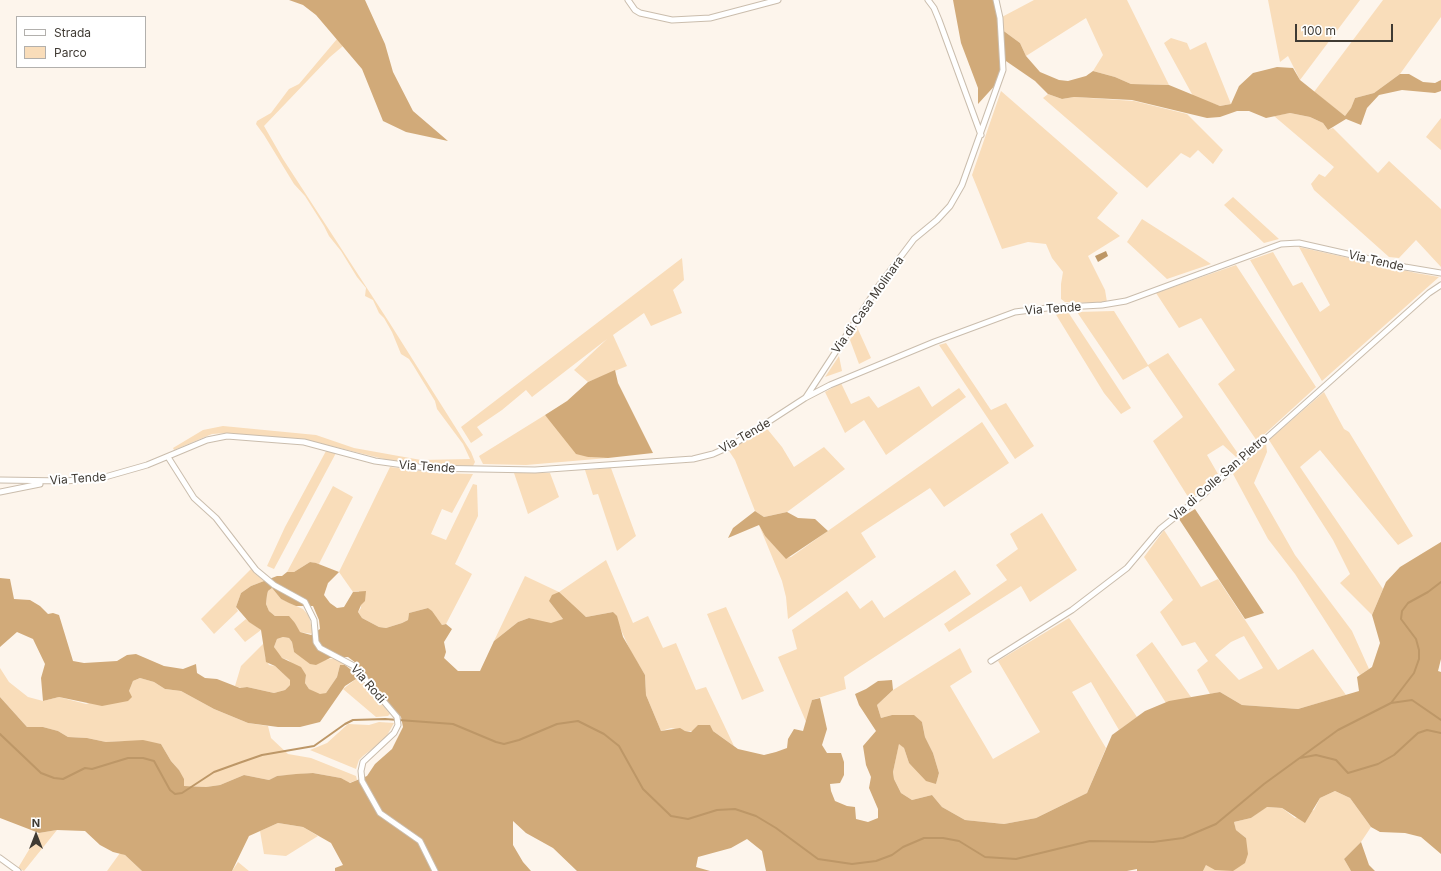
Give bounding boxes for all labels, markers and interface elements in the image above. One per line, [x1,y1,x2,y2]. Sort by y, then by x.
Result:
legend [16,16,146,68]
scale bar [1297,16,1395,42]
text: 100 m [1302,23,1336,38]
text: Strada [54,25,91,40]
text: Parco [54,45,87,60]
street label: Via Tende [1347,248,1405,274]
street label: Via di Casa Molinara [829,253,907,357]
street label: Via Tende [1024,300,1082,318]
street label: Via Tende [717,416,773,456]
street label: Via di Colle San Pietro [1167,432,1271,524]
street label: Via Tende [398,458,456,476]
street label: Via Tende [49,470,107,488]
street label: Via Rodi [347,662,389,706]
north arrow [16,815,56,855]
text: N [32,816,40,830]

